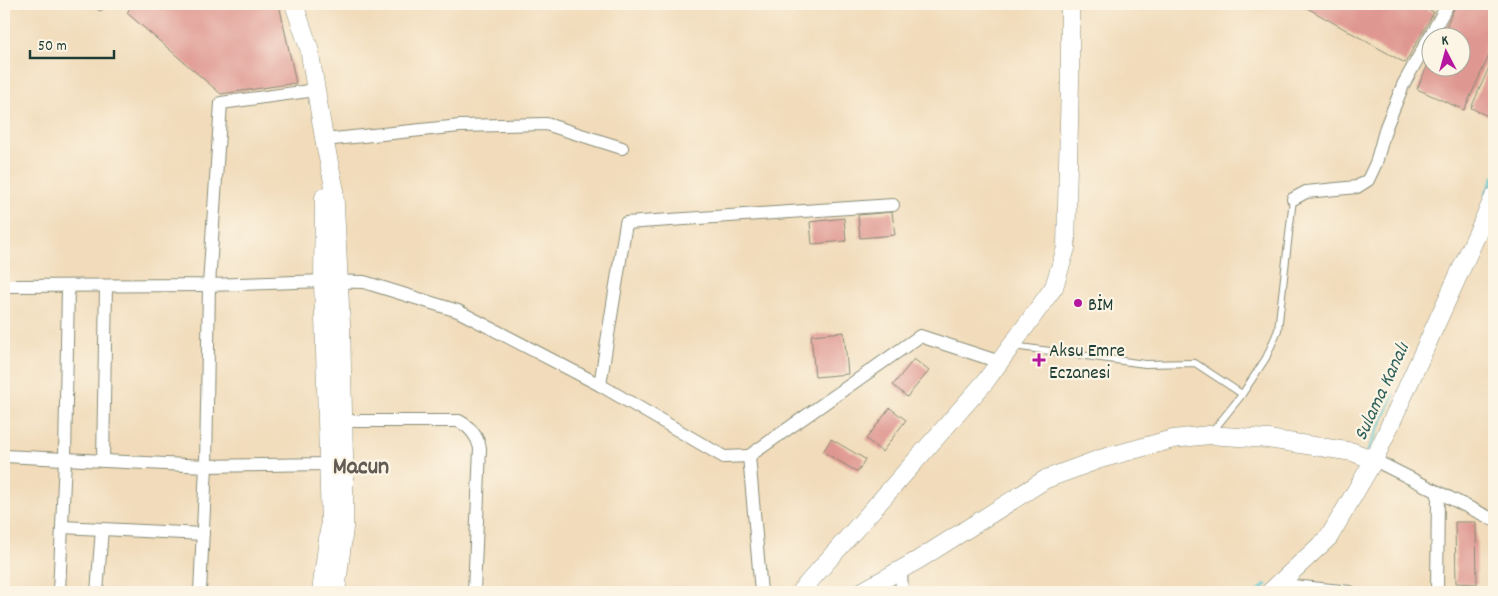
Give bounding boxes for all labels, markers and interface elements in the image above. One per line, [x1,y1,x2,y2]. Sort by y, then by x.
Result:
scale bar [30,28,114,60]
north arrow [1420,28,1470,78]
text: K [1441,31,1450,51]
text: 50 m [38,36,67,58]
place label: BİM [1088,293,1113,320]
marker: BİM [1072,297,1084,309]
water label: Sulama Kanalı [1348,338,1418,446]
place label: Aksu Emre Eczanesi [1049,339,1125,388]
marker: Aksu Emre Eczanesi [1033,354,1045,366]
district label: Macun [333,451,389,485]

